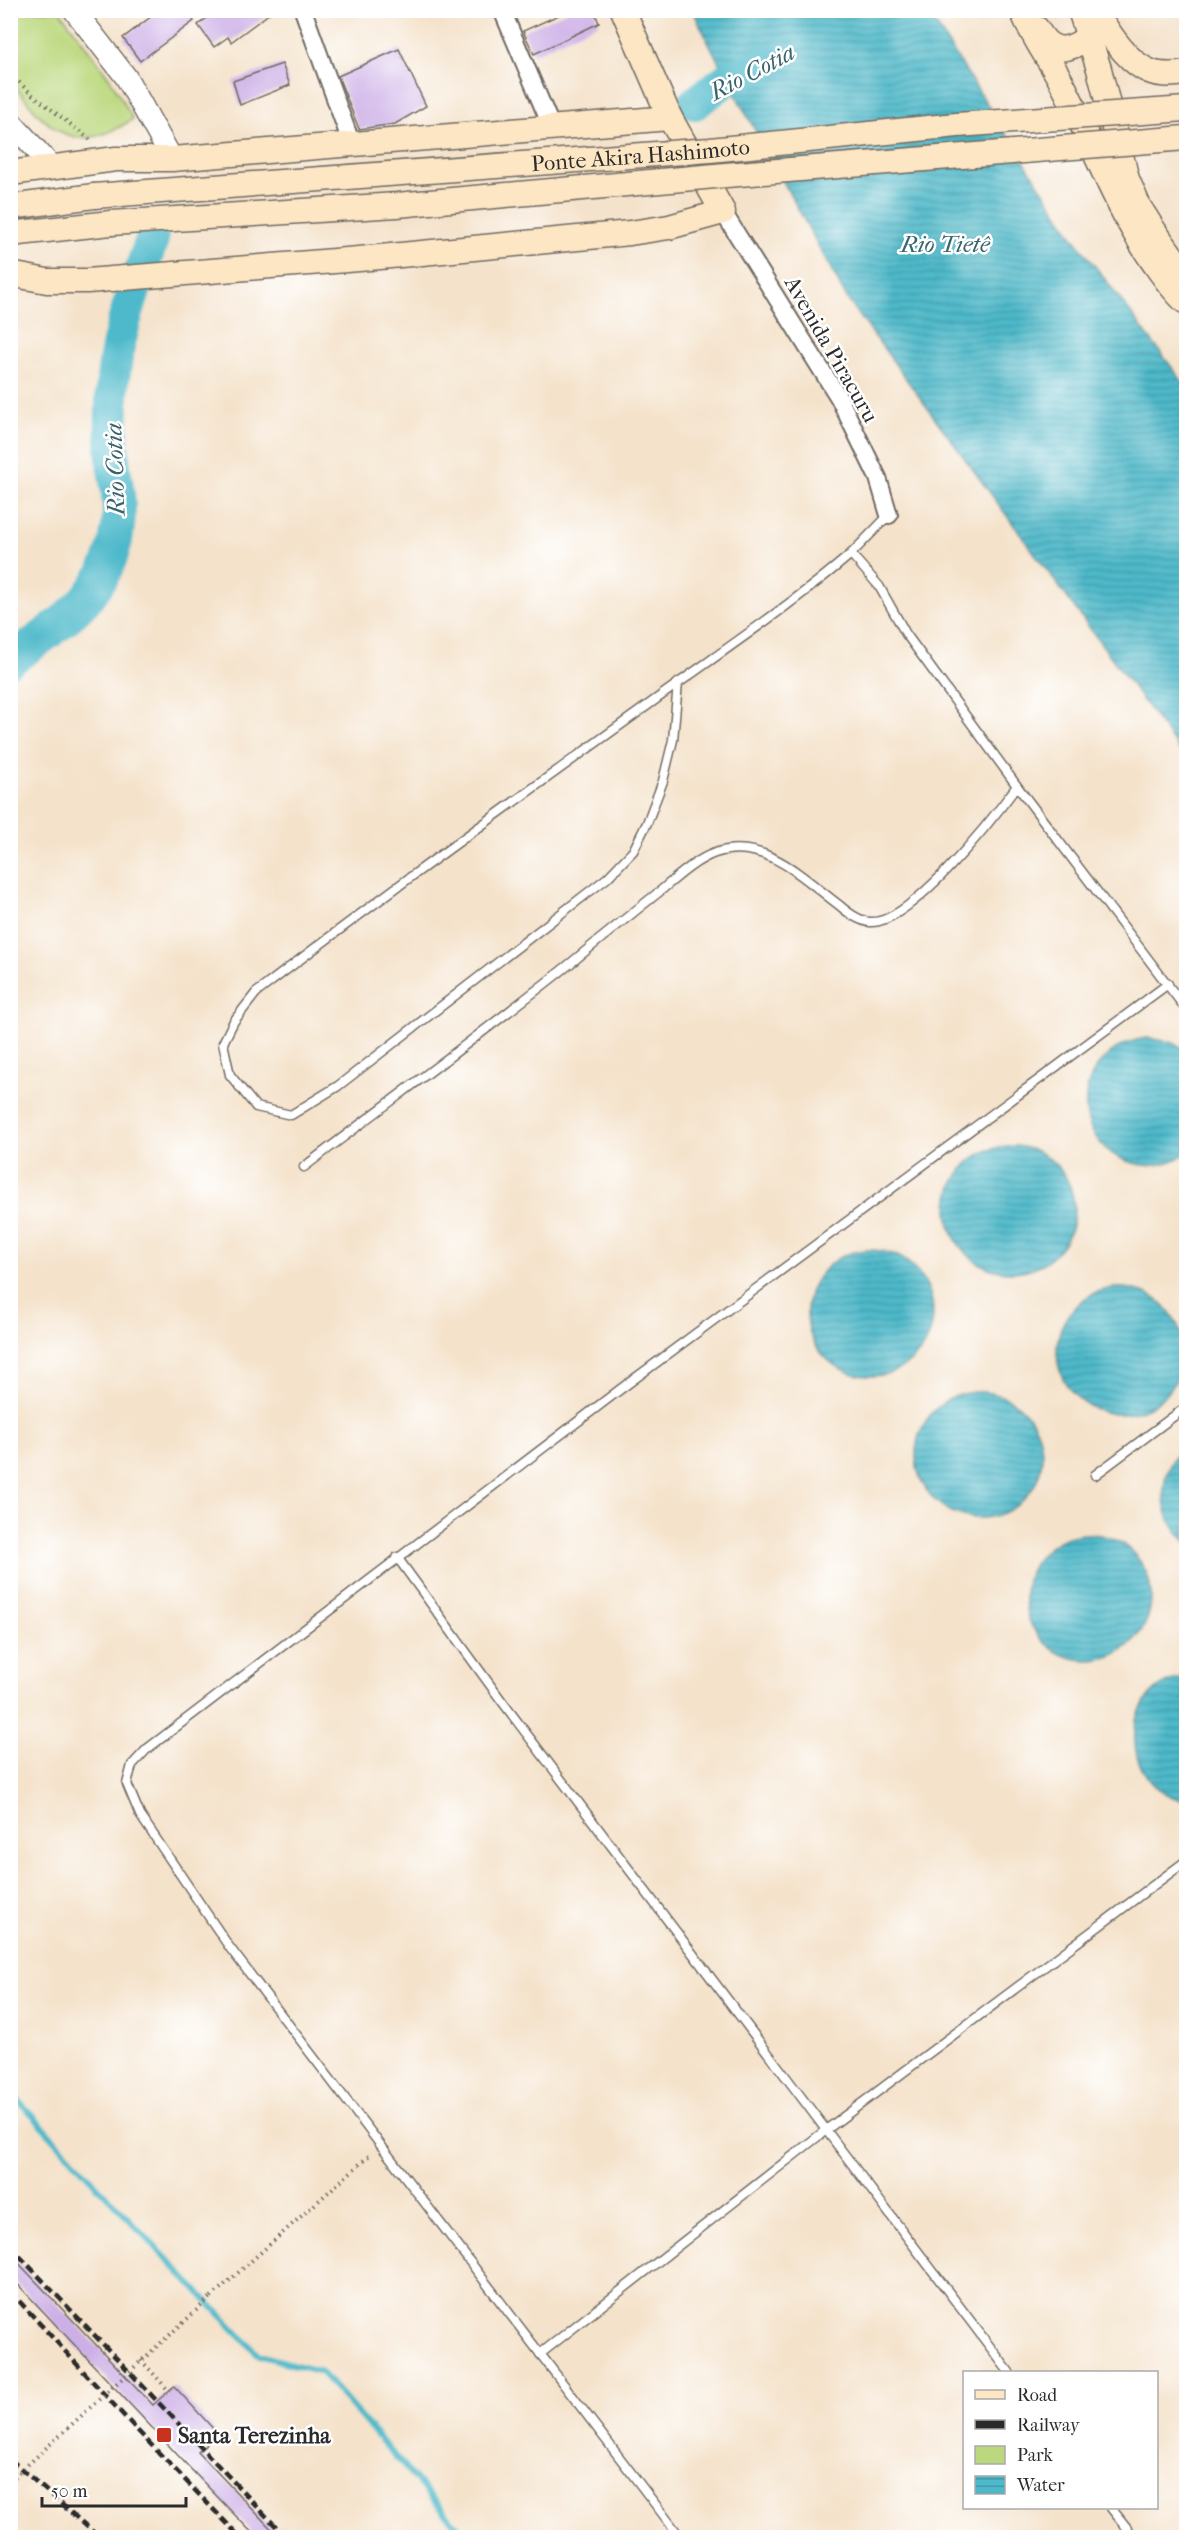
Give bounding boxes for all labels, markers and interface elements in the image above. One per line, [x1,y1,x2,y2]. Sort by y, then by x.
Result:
water label: Rio Cotia [703,38,799,107]
street label: Ponte Akira Hashimoto [530,134,751,177]
water label: Rio Tietê [898,230,991,258]
street label: Avenida Piracuru [778,271,884,428]
water label: Rio Cotia [99,422,131,518]
legend [963,2371,1158,2509]
text: Road [1017,2385,1057,2406]
text: Railway [1017,2415,1081,2436]
place label: Santa Terezinha [178,2423,331,2449]
marker: Santa Terezinha [155,2426,173,2444]
text: Park [1017,2445,1054,2466]
scale bar [42,2470,186,2508]
text: Water [1016,2475,1065,2496]
text: 50 m [51,2481,88,2502]

